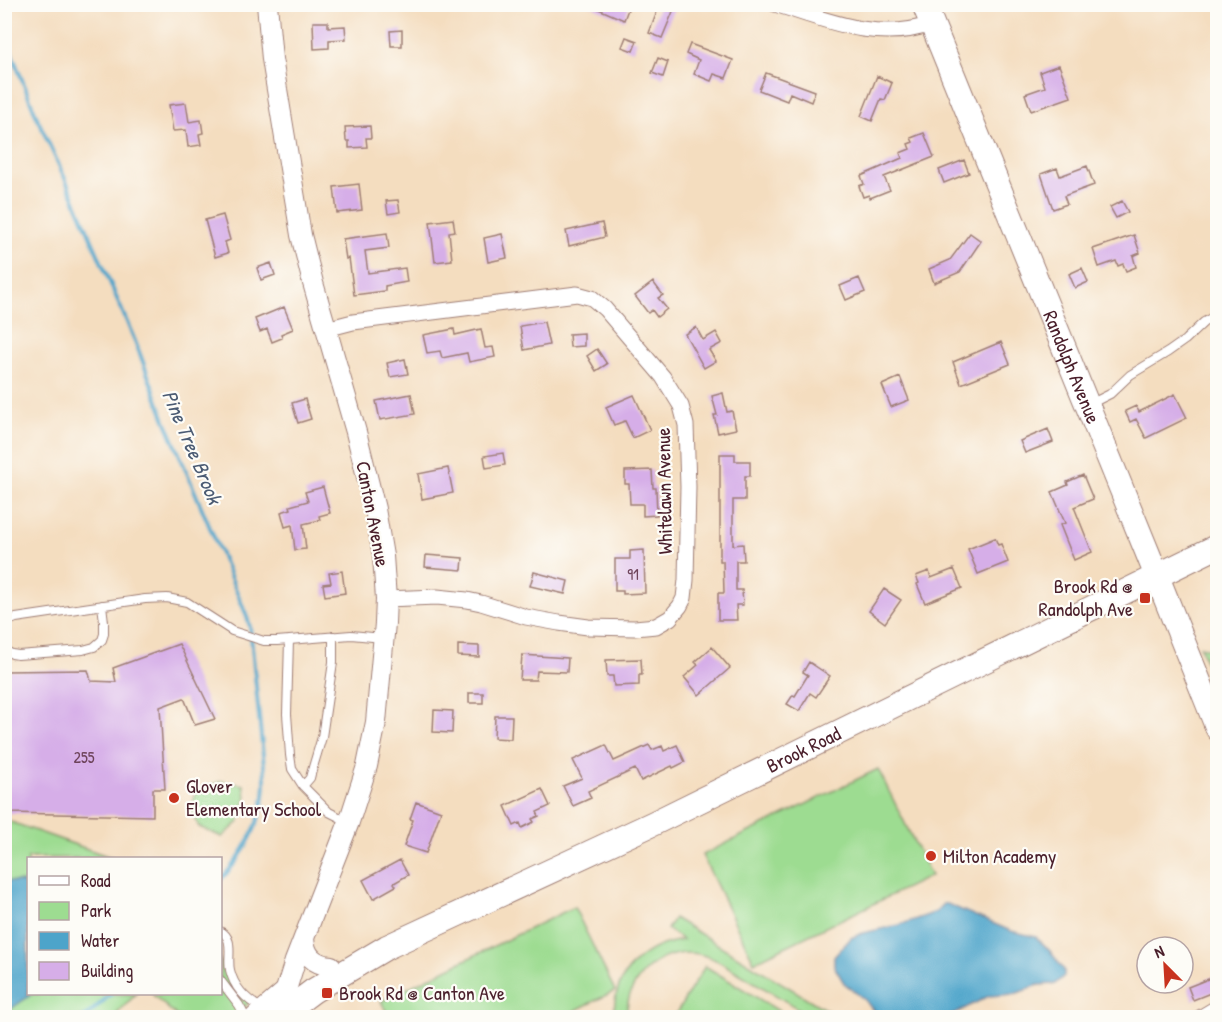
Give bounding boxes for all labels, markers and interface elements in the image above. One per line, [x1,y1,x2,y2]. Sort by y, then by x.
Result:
street label: Randolph Avenue [1037,306,1107,427]
water label: Pine Tree Brook [155,385,230,510]
street label: Whitelawn Avenue [649,427,678,555]
street label: Canton Avenue [350,459,397,569]
house number: 91 [627,563,639,585]
place label: Brook Rd @ Randolph Ave [1039,572,1133,622]
marker: Brook Rd @ Randolph Ave [1138,591,1152,605]
street label: Brook Road [762,719,845,779]
house number: 255 [73,746,95,768]
place label: Glover Elementary School [186,772,322,822]
marker: Glover Elementary School [167,791,181,805]
place label: Milton Academy [943,842,1056,869]
marker: Milton Academy [924,849,938,863]
legend [27,857,222,995]
text: Road [81,868,111,893]
text: Park [81,898,112,923]
text: Water [81,928,119,953]
north arrow [1135,935,1195,995]
text: N [1151,939,1168,963]
text: Building [81,958,133,983]
place label: Brook Rd @ Canton Ave [339,979,505,1006]
marker: Brook Rd @ Canton Ave [320,986,334,1000]

